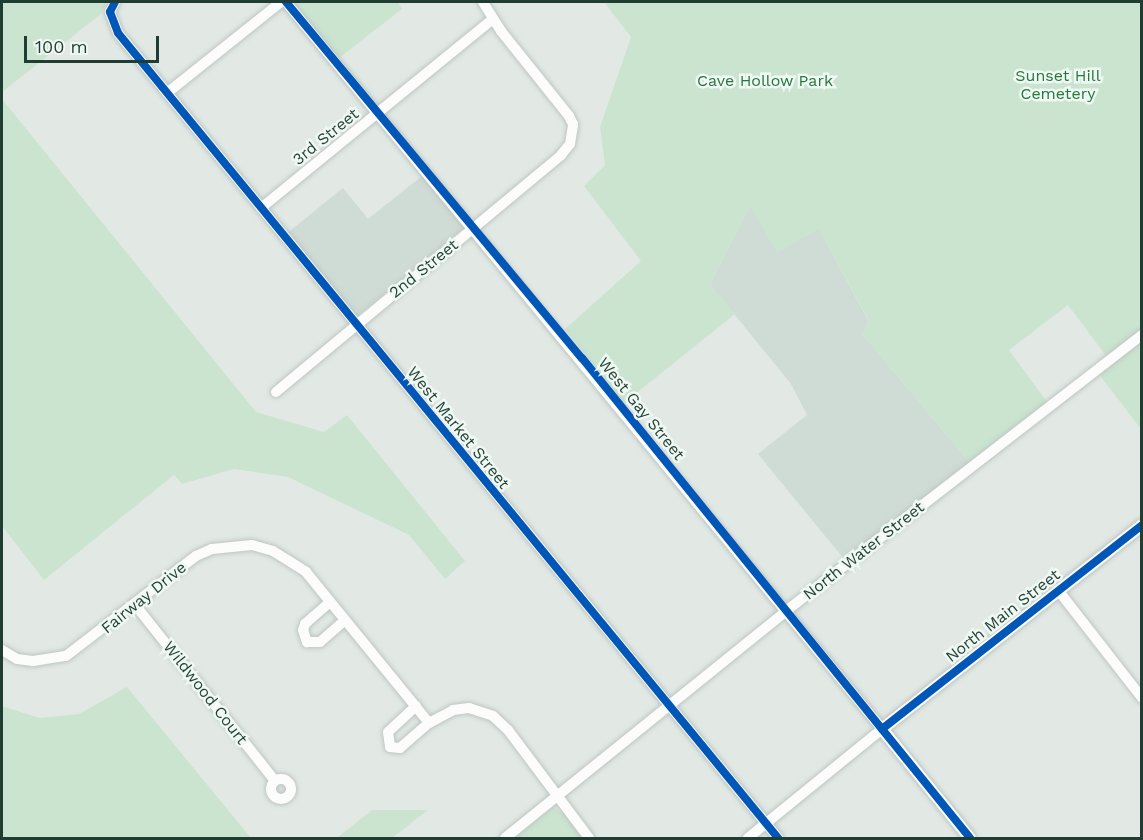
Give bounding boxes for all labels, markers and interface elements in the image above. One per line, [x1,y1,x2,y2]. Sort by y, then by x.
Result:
scale bar [27,24,162,62]
text: 100 m [35,36,88,57]
park label: Sunset Hill Cemetery [1015,66,1101,104]
park label: Cave Hollow Park [697,71,833,91]
street label: 3rd Street [289,105,363,169]
street label: 2nd Street [386,235,462,303]
street label: West Gay Street [594,354,688,464]
street label: West Market Street [403,363,513,493]
street label: North Water Street [799,498,929,604]
street label: Fairway Drive [98,558,190,638]
street label: North Main Street [942,565,1064,667]
street label: Wildwood Court [159,638,251,748]

